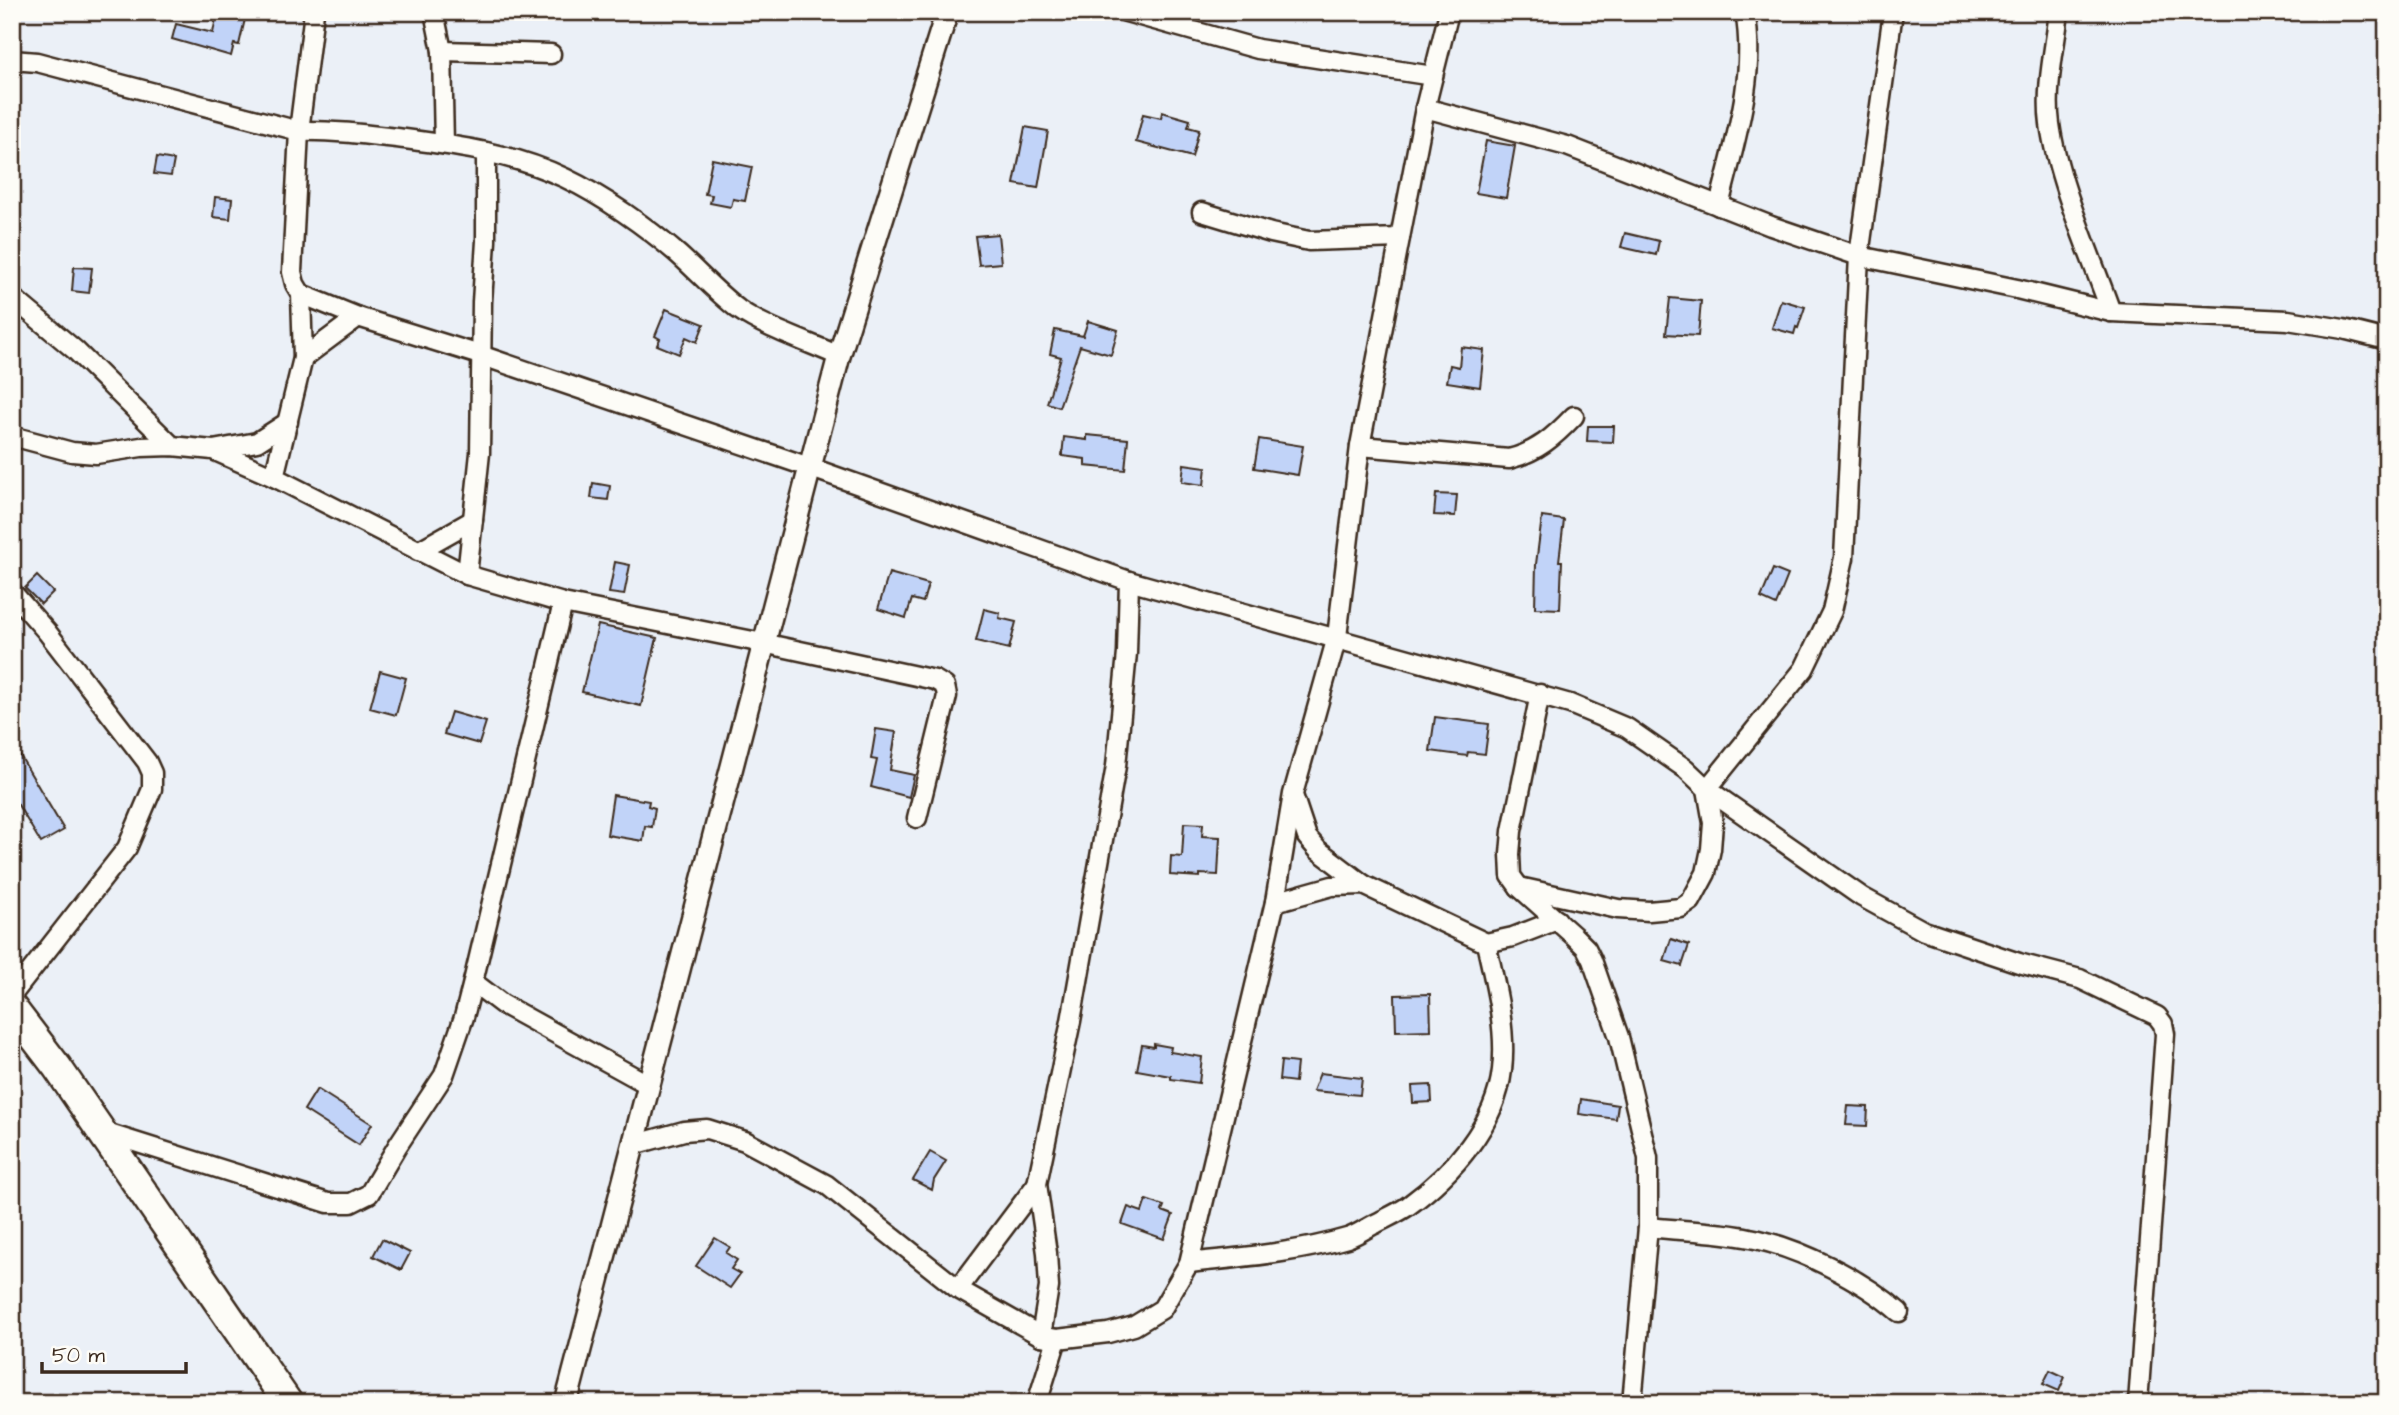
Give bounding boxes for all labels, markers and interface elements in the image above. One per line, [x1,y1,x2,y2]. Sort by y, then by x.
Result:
scale bar [42,1331,186,1375]
text: 50 m [52,1341,106,1370]

